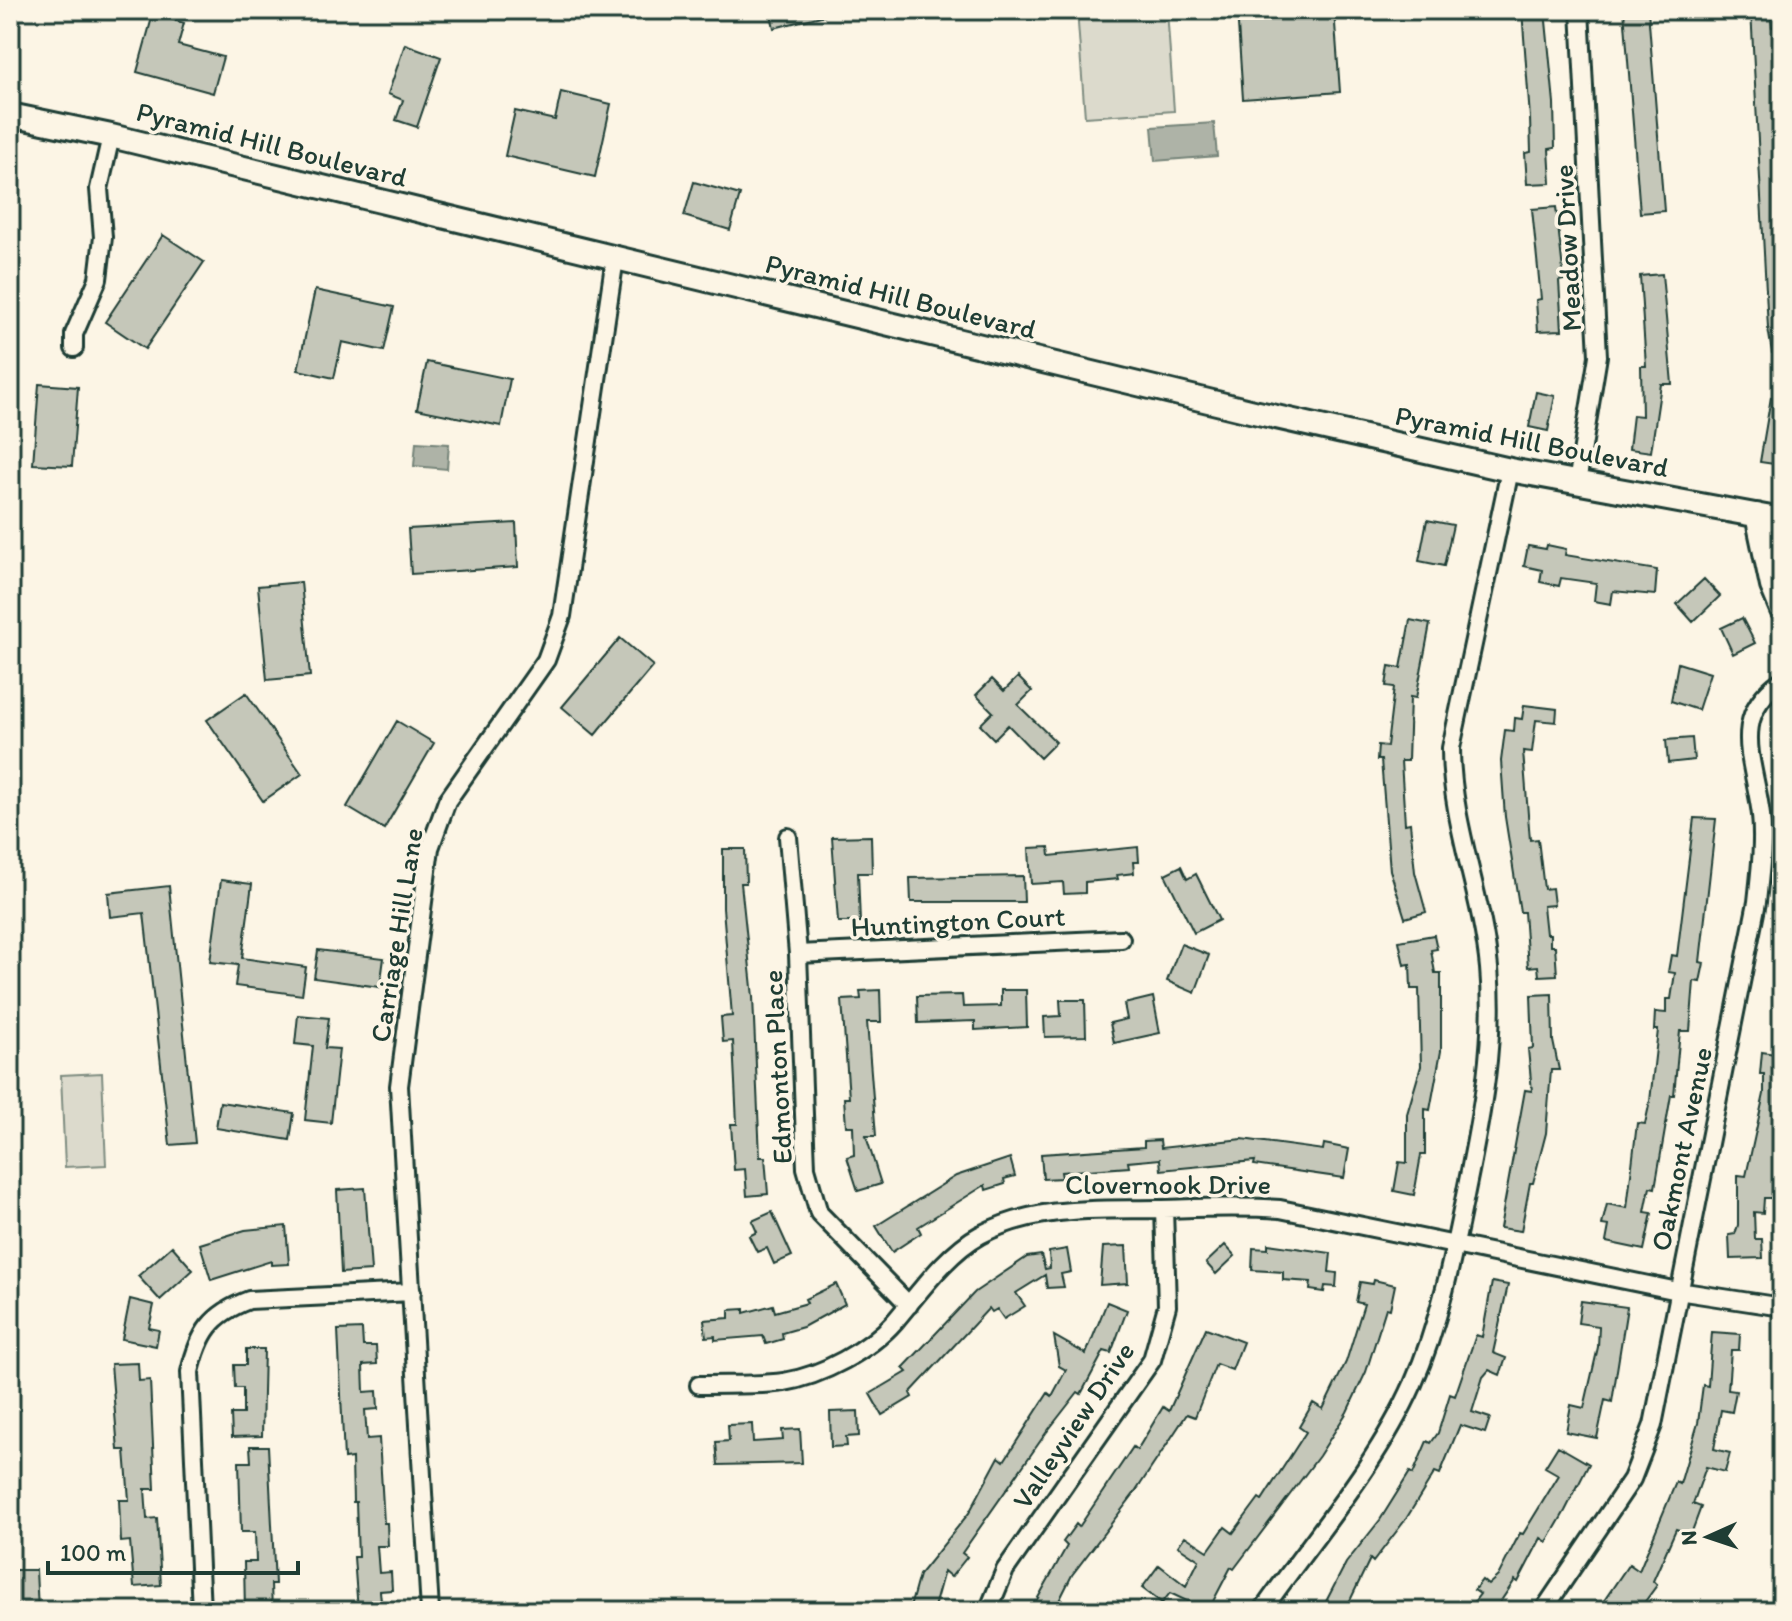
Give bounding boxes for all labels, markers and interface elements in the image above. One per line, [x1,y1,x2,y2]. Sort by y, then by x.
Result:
street label: Pyramid Hill Boulevard [133,94,412,194]
street label: Meadow Drive [1546,164,1588,332]
street label: Pyramid Hill Boulevard [762,246,1041,346]
street label: Pyramid Hill Boulevard [1392,398,1672,484]
street label: Carriage Hill Lane [362,825,430,1045]
street label: Huntington Court [850,898,1066,944]
street label: Edmonton Place [755,969,799,1165]
street label: Oakmont Avenue [1643,1044,1719,1254]
street label: Clovernook Drive [1065,1167,1271,1201]
street label: Valleyview Drive [1005,1335,1141,1515]
north arrow [1668,1497,1748,1577]
scale bar [48,1525,298,1575]
text: N [1675,1530,1702,1546]
text: 100 m [60,1538,126,1567]

